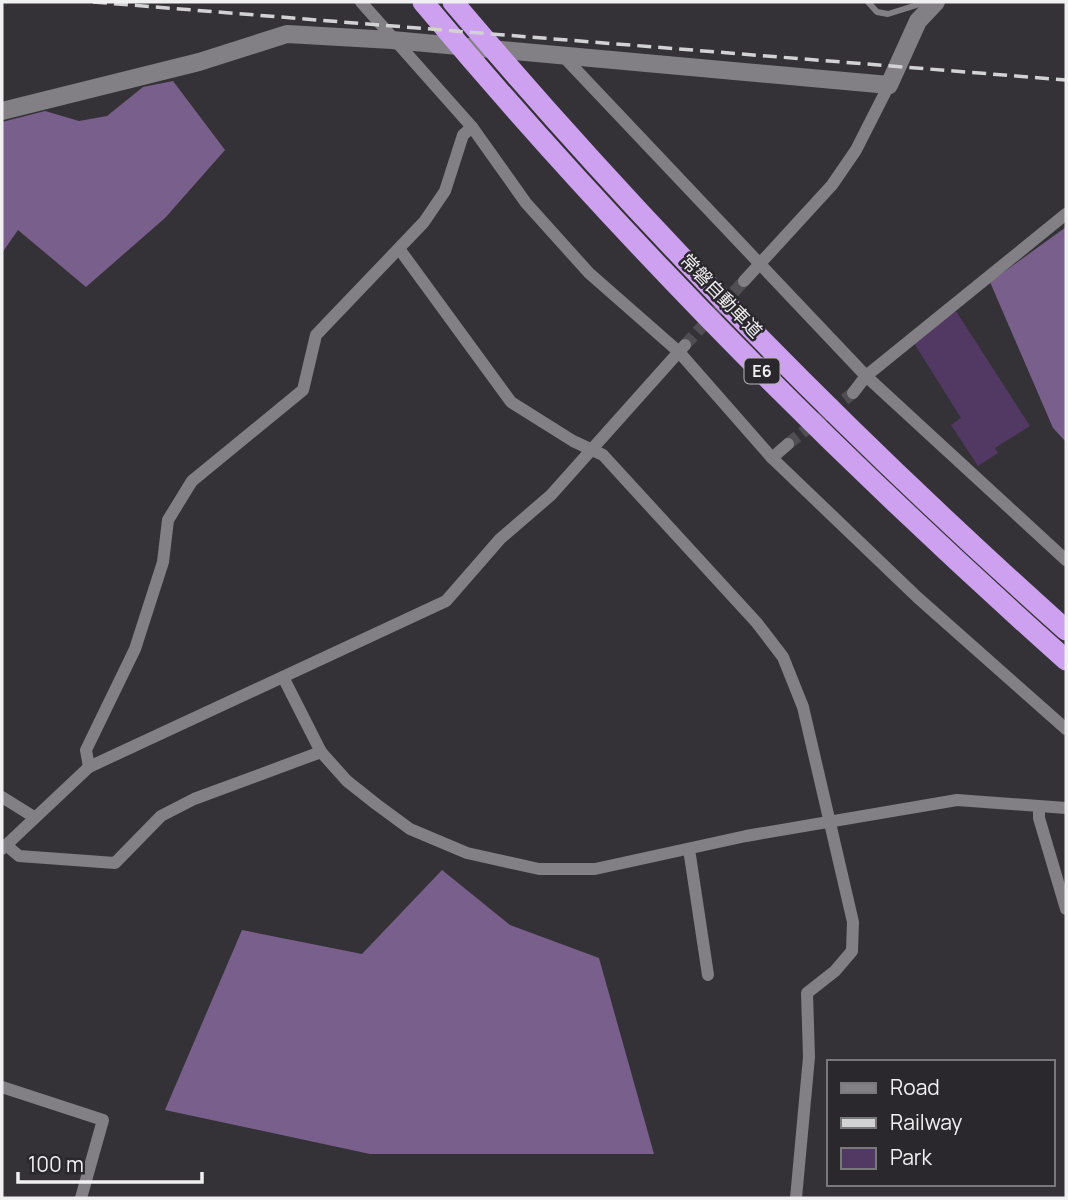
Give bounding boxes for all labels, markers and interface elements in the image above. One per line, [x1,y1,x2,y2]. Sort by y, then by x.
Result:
street label: 常磐自動車道 [676,248,768,342]
road number: E6 [744,358,780,384]
legend [827,1060,1054,1186]
text: Road [890,1073,940,1101]
text: Railway [890,1108,962,1136]
scale bar [18,1140,201,1184]
text: Park [890,1143,932,1171]
text: 100 m [28,1150,84,1178]

